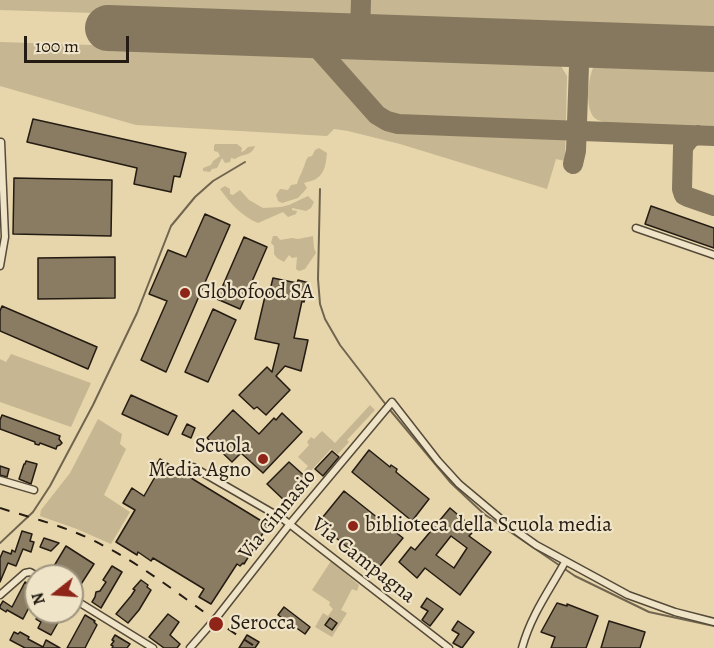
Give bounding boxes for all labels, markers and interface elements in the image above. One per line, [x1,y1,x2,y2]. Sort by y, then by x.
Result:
scale bar [27,24,132,62]
text: 100 m [35,34,79,58]
place label: Globofood SA [197,280,314,306]
marker: Globofood SA [178,286,192,300]
place label: Scuola Media Agno [148,434,251,484]
marker: Scuola Media Agno [256,452,270,466]
street label: Via Ginnasio [234,465,322,565]
street label: Via Campagna [306,513,420,609]
place label: biblioteca della Scuola media [365,513,612,539]
marker: biblioteca della Scuola media [346,519,360,533]
north arrow [24,564,84,624]
text: N [26,590,51,607]
place label: Serocca [230,611,295,637]
marker: Serocca [207,615,225,633]

